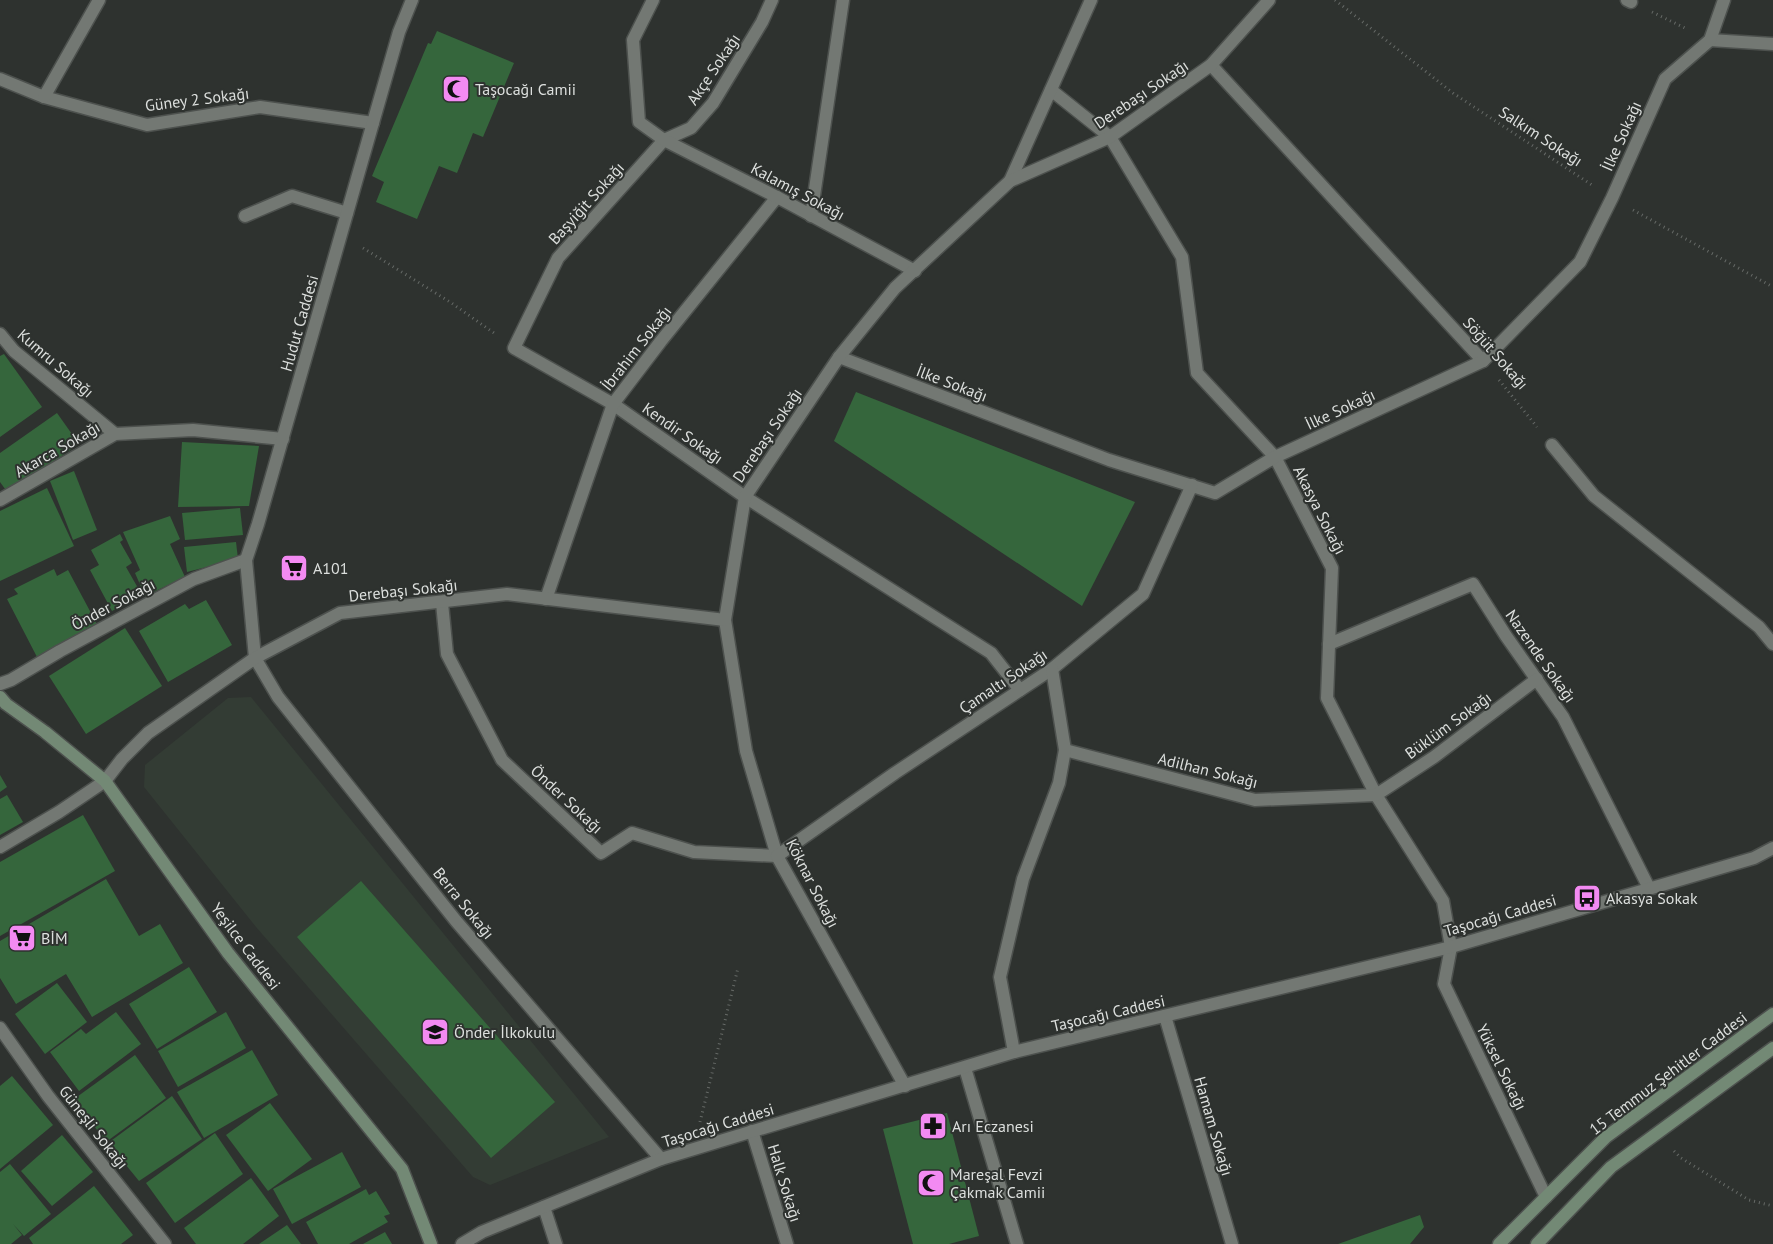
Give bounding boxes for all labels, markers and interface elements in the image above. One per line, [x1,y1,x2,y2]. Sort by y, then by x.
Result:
street label: Akçe Sokağı [682,30,744,108]
street label: Derebaşı Sokağı [1090,55,1192,133]
mosque icon: Taşocağı Camii [441,74,471,104]
place label: Taşocağı Camii [475,79,576,99]
street label: Güney 2 Sokağı [144,83,250,115]
street label: İlke Sokağı [1597,98,1645,174]
street label: Salkım Sokağı [1495,102,1587,170]
street label: Başyiğit Sokağı [544,158,628,248]
street label: Kalamış Sokağı [748,158,848,224]
street label: Hudut Caddesi [276,272,322,374]
street label: İbrahim Sokağı [597,301,675,395]
street label: Söğüt Sokağı [1459,313,1533,393]
street label: Kumru Sokağı [14,324,98,402]
street label: İlke Sokağı [914,360,990,406]
street label: Derebaşı Sokağı [728,384,806,486]
street label: İlke Sokağı [1302,384,1378,434]
street label: Kendir Sokağı [639,398,727,468]
street label: Akarca Sokağı [11,416,103,482]
street label: Akasya Sokağı [1289,462,1351,558]
supermarket icon: A101 [279,553,309,583]
place label: A101 [313,558,349,578]
street label: Önder Sokağı [68,574,158,634]
street label: Derebaşı Sokağı [347,574,459,606]
street label: Nazende Sokağı [1502,606,1580,706]
street label: Çamaltı Sokağı [955,644,1051,718]
street label: Büklüm Sokağı [1401,687,1495,763]
street label: Adilhan Sokağı [1156,748,1260,792]
street label: Önder Sokağı [527,760,607,838]
street label: Köknar Sokağı [782,835,844,931]
street label: Berra Sokağı [429,863,499,943]
bus stop icon: Akasya Sokak [1572,883,1602,913]
place label: Akasya Sokak [1606,888,1698,908]
street label: Taşocağı Caddesi [1442,889,1558,941]
street label: Yeşilce Caddesi [207,899,285,993]
supermarket icon: BİM [7,923,37,953]
place label: BİM [41,928,68,948]
street label: Taşocağı Caddesi [1049,990,1167,1036]
street label: 15 Temmuz Şehitler Caddesi [1585,1007,1751,1139]
school or university icon: Önder İlkokulu [420,1017,450,1047]
street label: Yüksel Sokağı [1472,1021,1532,1113]
place label: Önder İlkokulu [454,1022,555,1042]
street label: Hamam Sokağı [1190,1074,1238,1178]
street label: Güneşli Sokağı [55,1081,133,1173]
street label: Taşocağı Caddesi [660,1098,776,1152]
pharmacy icon: Arı Eczanesi [918,1111,948,1141]
place label: Arı Eczanesi [952,1116,1034,1136]
street label: Halk Sokağı [764,1142,806,1224]
place label: Mareşal Fevzi Çakmak Camii [950,1164,1045,1202]
mosque icon: Mareşal Fevzi Çakmak Camii [916,1168,946,1198]

